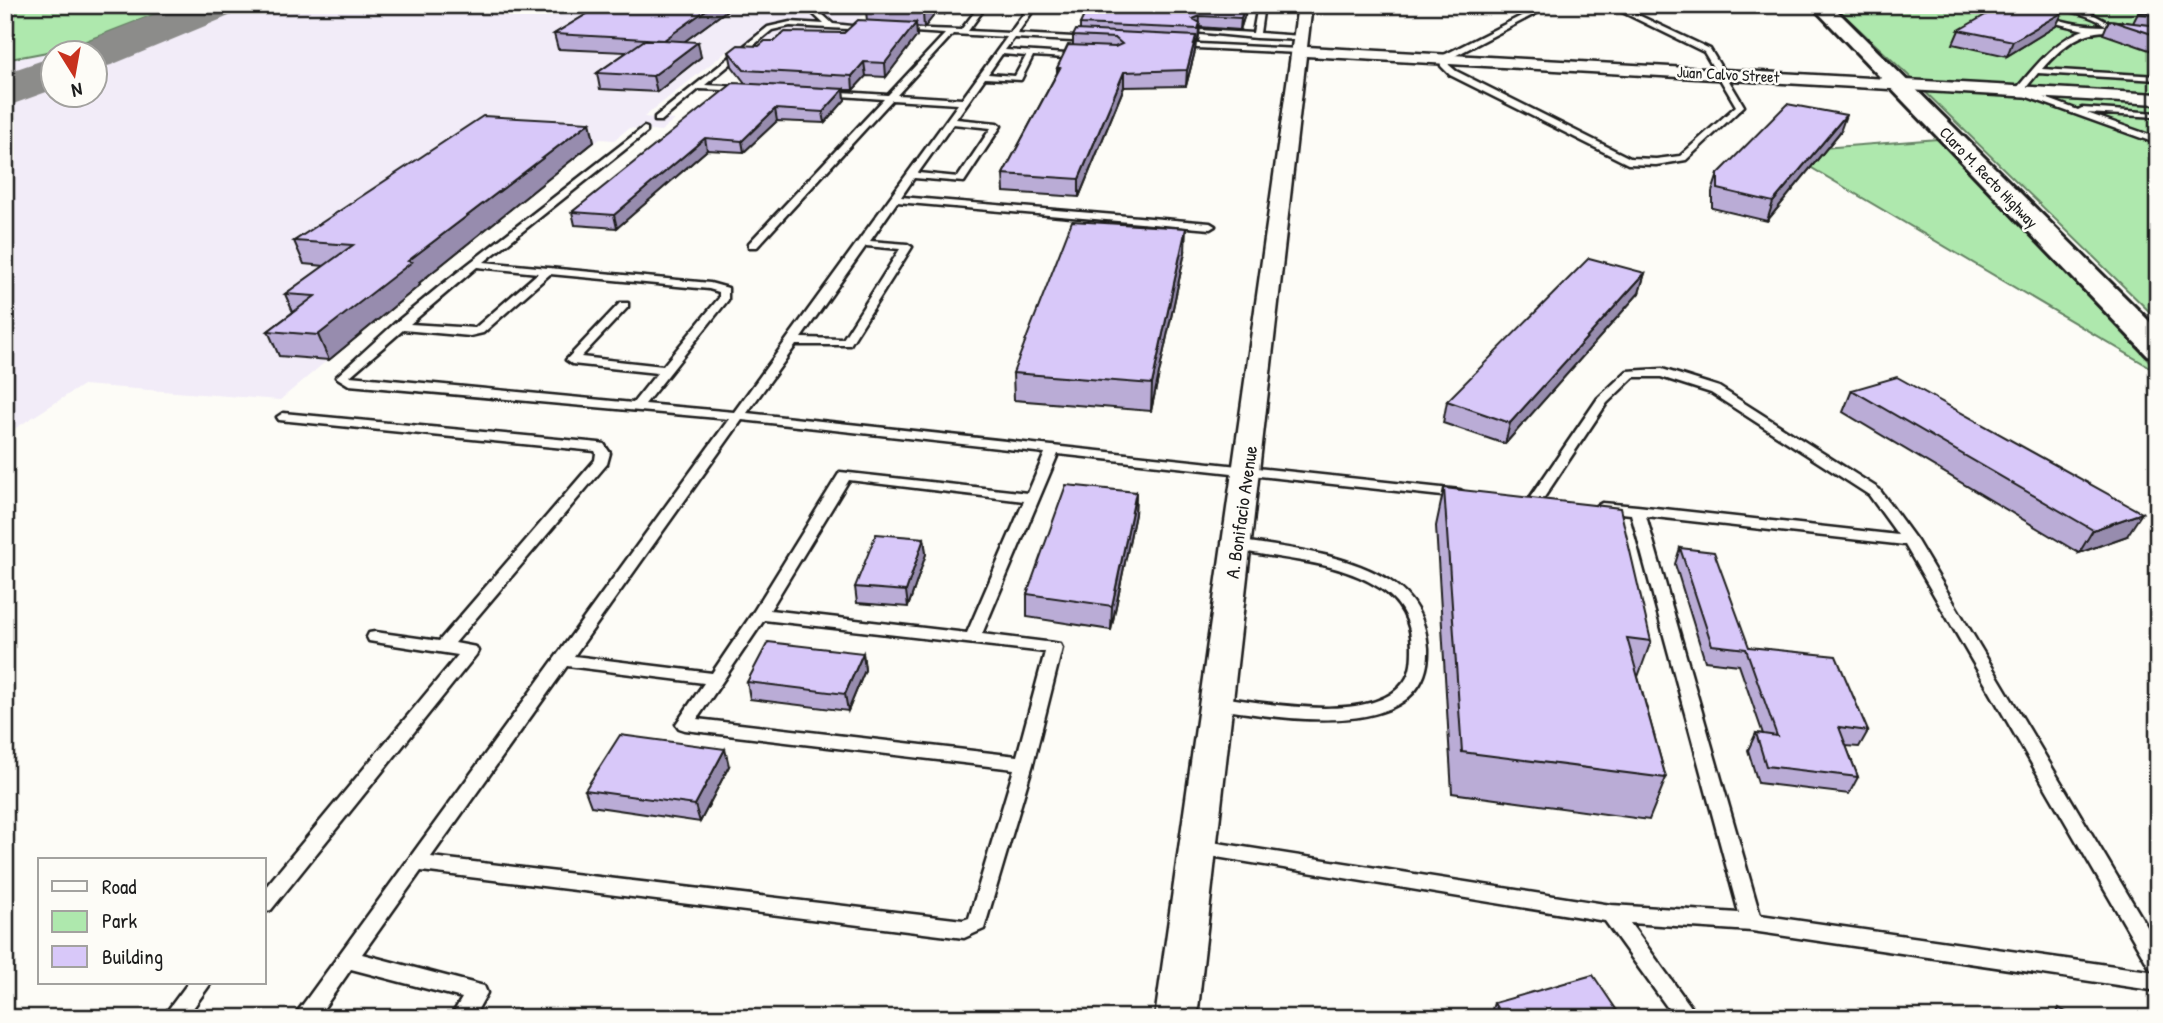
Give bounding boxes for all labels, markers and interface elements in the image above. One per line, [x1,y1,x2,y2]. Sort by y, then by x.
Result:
north arrow [38,38,108,108]
street label: Juan Calvo Street [1676,60,1780,88]
text: N [70,77,85,104]
street label: Claro M. Recto Highway [1935,122,2043,233]
street label: A. Bonifacio Avenue [1219,443,1263,580]
legend [38,858,266,984]
text: Road [102,872,136,901]
text: Park [102,906,137,935]
text: Building [102,942,163,971]

